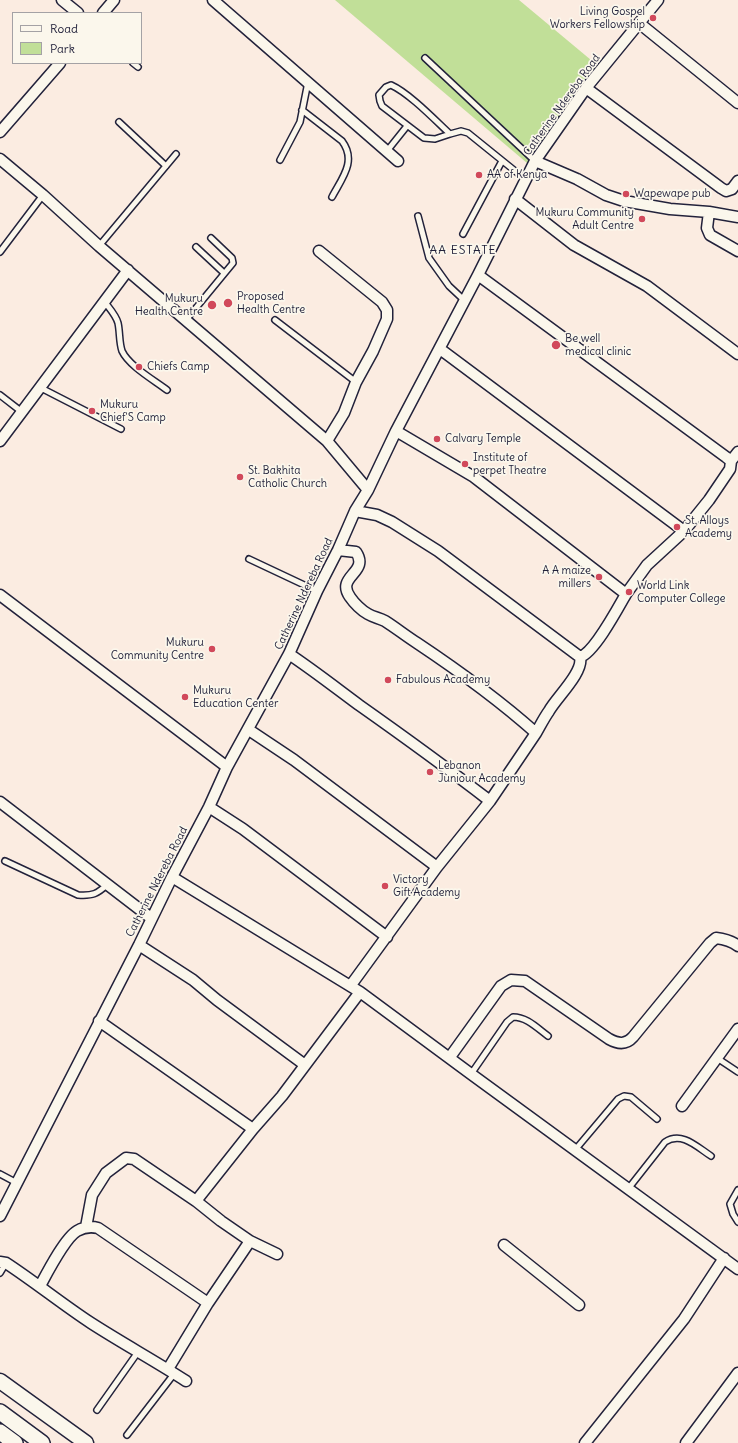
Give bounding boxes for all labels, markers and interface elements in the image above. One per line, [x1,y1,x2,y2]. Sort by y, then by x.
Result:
place label: Living Gospel Workers Fellowship [550,5,645,31]
legend [12,12,142,64]
marker: Living Gospel Workers Fellowship [648,13,658,23]
text: Road [50,21,78,36]
text: Park [50,41,75,56]
street label: Catherine Ndereba Road [521,52,603,158]
place label: AA of Kenya [487,168,547,182]
marker: AA of Kenya [474,170,484,180]
place label: Wapewape pub [634,187,711,201]
marker: Wapewape pub [621,189,631,199]
place label: Mukuru Community Adult Centre [535,206,634,232]
marker: Mukuru Community Adult Centre [637,214,647,224]
district label: AA ESTATE [429,244,497,258]
place label: Proposed Health Centre [237,290,305,316]
place label: Mukuru Health Centre [135,292,203,318]
marker: Proposed Health Centre [222,297,234,309]
marker: Mukuru Health Centre [206,299,218,311]
place label: Be well medical clinic [565,332,631,358]
marker: Be well medical clinic [550,339,562,351]
place label: Chiefs Camp [147,360,210,374]
marker: Chiefs Camp [134,362,144,372]
place label: Mukuru Chief'S Camp [100,398,166,424]
marker: Mukuru Chief'S Camp [87,406,97,416]
place label: Calvary Temple [445,432,521,446]
marker: Calvary Temple [432,434,442,444]
place label: Institute of perpet Theatre [473,451,546,477]
marker: Institute of perpet Theatre [460,459,470,469]
place label: St. Bakhita Catholic Church [248,464,327,490]
marker: St. Bakhita Catholic Church [235,472,245,482]
place label: St. Alloys Academy [685,514,732,540]
marker: St. Alloys Academy [672,522,682,532]
street label: Catherine Ndereba Road [272,536,336,652]
place label: A A maize millers [542,564,591,590]
marker: A A maize millers [594,572,604,582]
place label: World Link Computer College [637,579,726,605]
marker: World Link Computer College [624,587,634,597]
place label: Mukuru Community Centre [111,636,204,662]
marker: Mukuru Community Centre [207,644,217,654]
place label: Fabulous Academy [396,673,490,687]
marker: Fabulous Academy [383,675,393,685]
place label: Mukuru Education Center [193,684,278,710]
marker: Mukuru Education Center [180,692,190,702]
place label: Lebanon Juniour Academy [438,759,526,785]
marker: Lebanon Juniour Academy [425,767,435,777]
street label: Catherine Ndereba Road [123,825,191,939]
place label: Victory Gift Academy [393,873,460,899]
marker: Victory Gift Academy [380,881,390,891]

